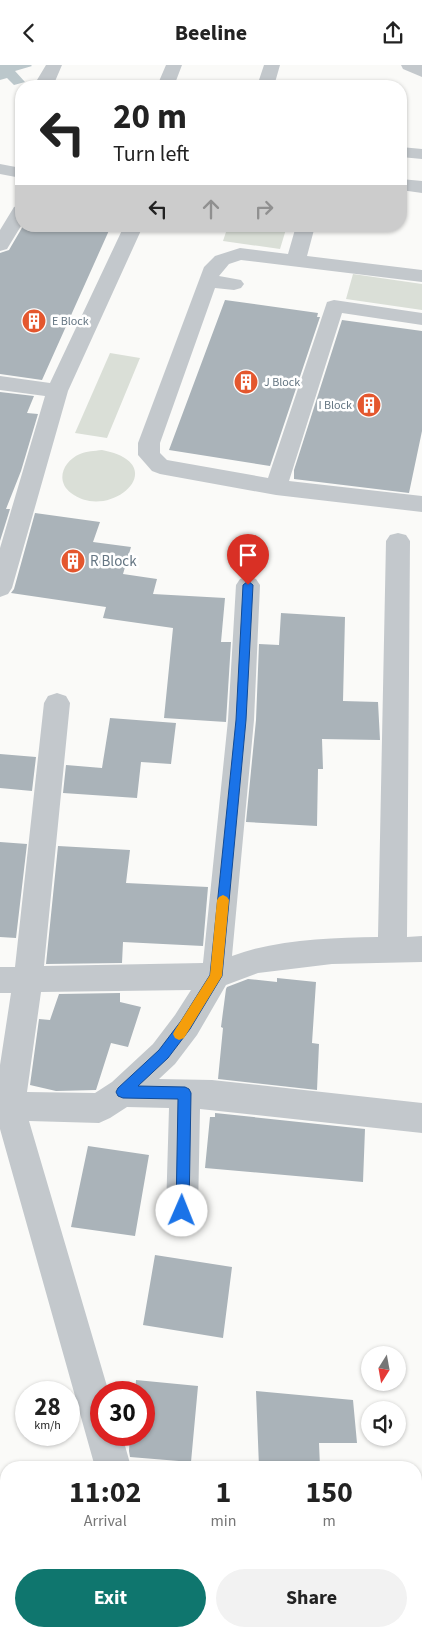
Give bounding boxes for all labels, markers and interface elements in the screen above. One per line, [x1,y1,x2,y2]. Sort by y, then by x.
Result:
text: Beeline [175,17,247,49]
icon: back [15,19,43,47]
icon: share [379,19,407,47]
text: 20 m [113,92,187,142]
icon: left [30,100,95,165]
text: Turn left [113,138,189,170]
icon: left [144,195,172,223]
icon: ahead [197,195,225,223]
icon: right [250,195,278,223]
building icon: E Block [21,308,47,334]
place label: E Block [52,313,89,330]
building icon: J Block [233,369,259,395]
place label: J Block [264,374,300,391]
building icon: I Block [356,392,382,418]
place label: I Block [318,397,352,414]
pin [227,534,269,585]
icon: arrive [234,541,262,569]
building icon: R Block [60,548,86,574]
place label: R Block [90,551,137,572]
position arrow [155,1184,207,1236]
north arrow [361,1346,406,1391]
map controls [361,1346,406,1446]
speed limit sign: 30 [90,1381,155,1446]
text: 28 [34,1389,61,1425]
button: sound [361,1401,406,1446]
text: km/h [34,1417,61,1434]
text: 11:02 [69,1471,141,1514]
text: 1 [215,1471,231,1514]
text: 150 [305,1471,353,1514]
text: Arrival [84,1510,127,1532]
text: min [210,1510,236,1532]
text: m [323,1510,336,1532]
button: Exit [15,1569,206,1627]
button: Share [216,1569,407,1627]

